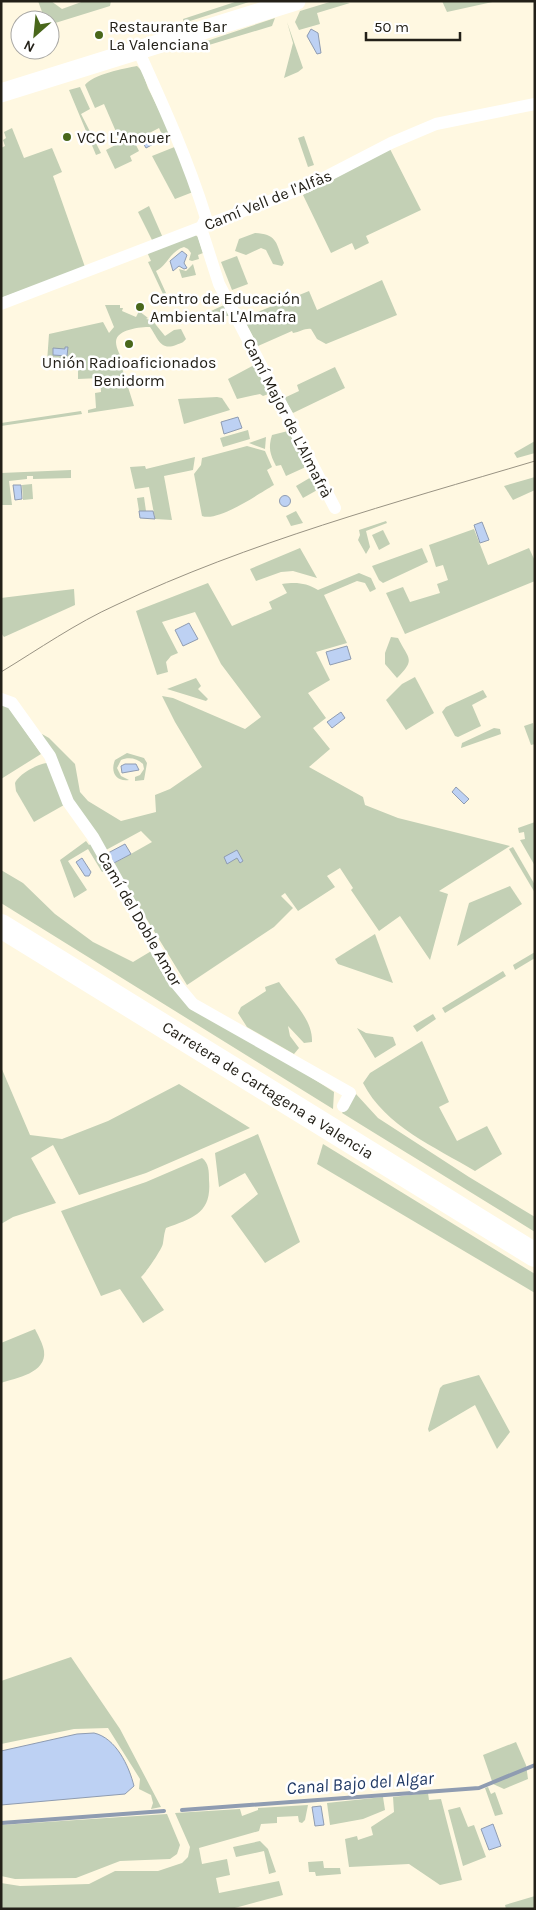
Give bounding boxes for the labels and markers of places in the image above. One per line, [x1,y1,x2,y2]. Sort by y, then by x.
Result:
place label: Restaurante Bar La Valenciana [109,17,227,54]
marker: Restaurante Bar La Valenciana [93,29,105,41]
place label: VCC L'Anouer [77,128,170,147]
marker: VCC L'Anouer [61,131,73,143]
place label: Centro de Educación Ambiental L'Almafra [150,289,300,326]
marker: Centro de Educación Ambiental L'Almafra [134,301,146,313]
marker: Unión Radioaficionados Benidorm [123,338,135,350]
place label: Unión Radioaficionados Benidorm [42,353,216,390]

